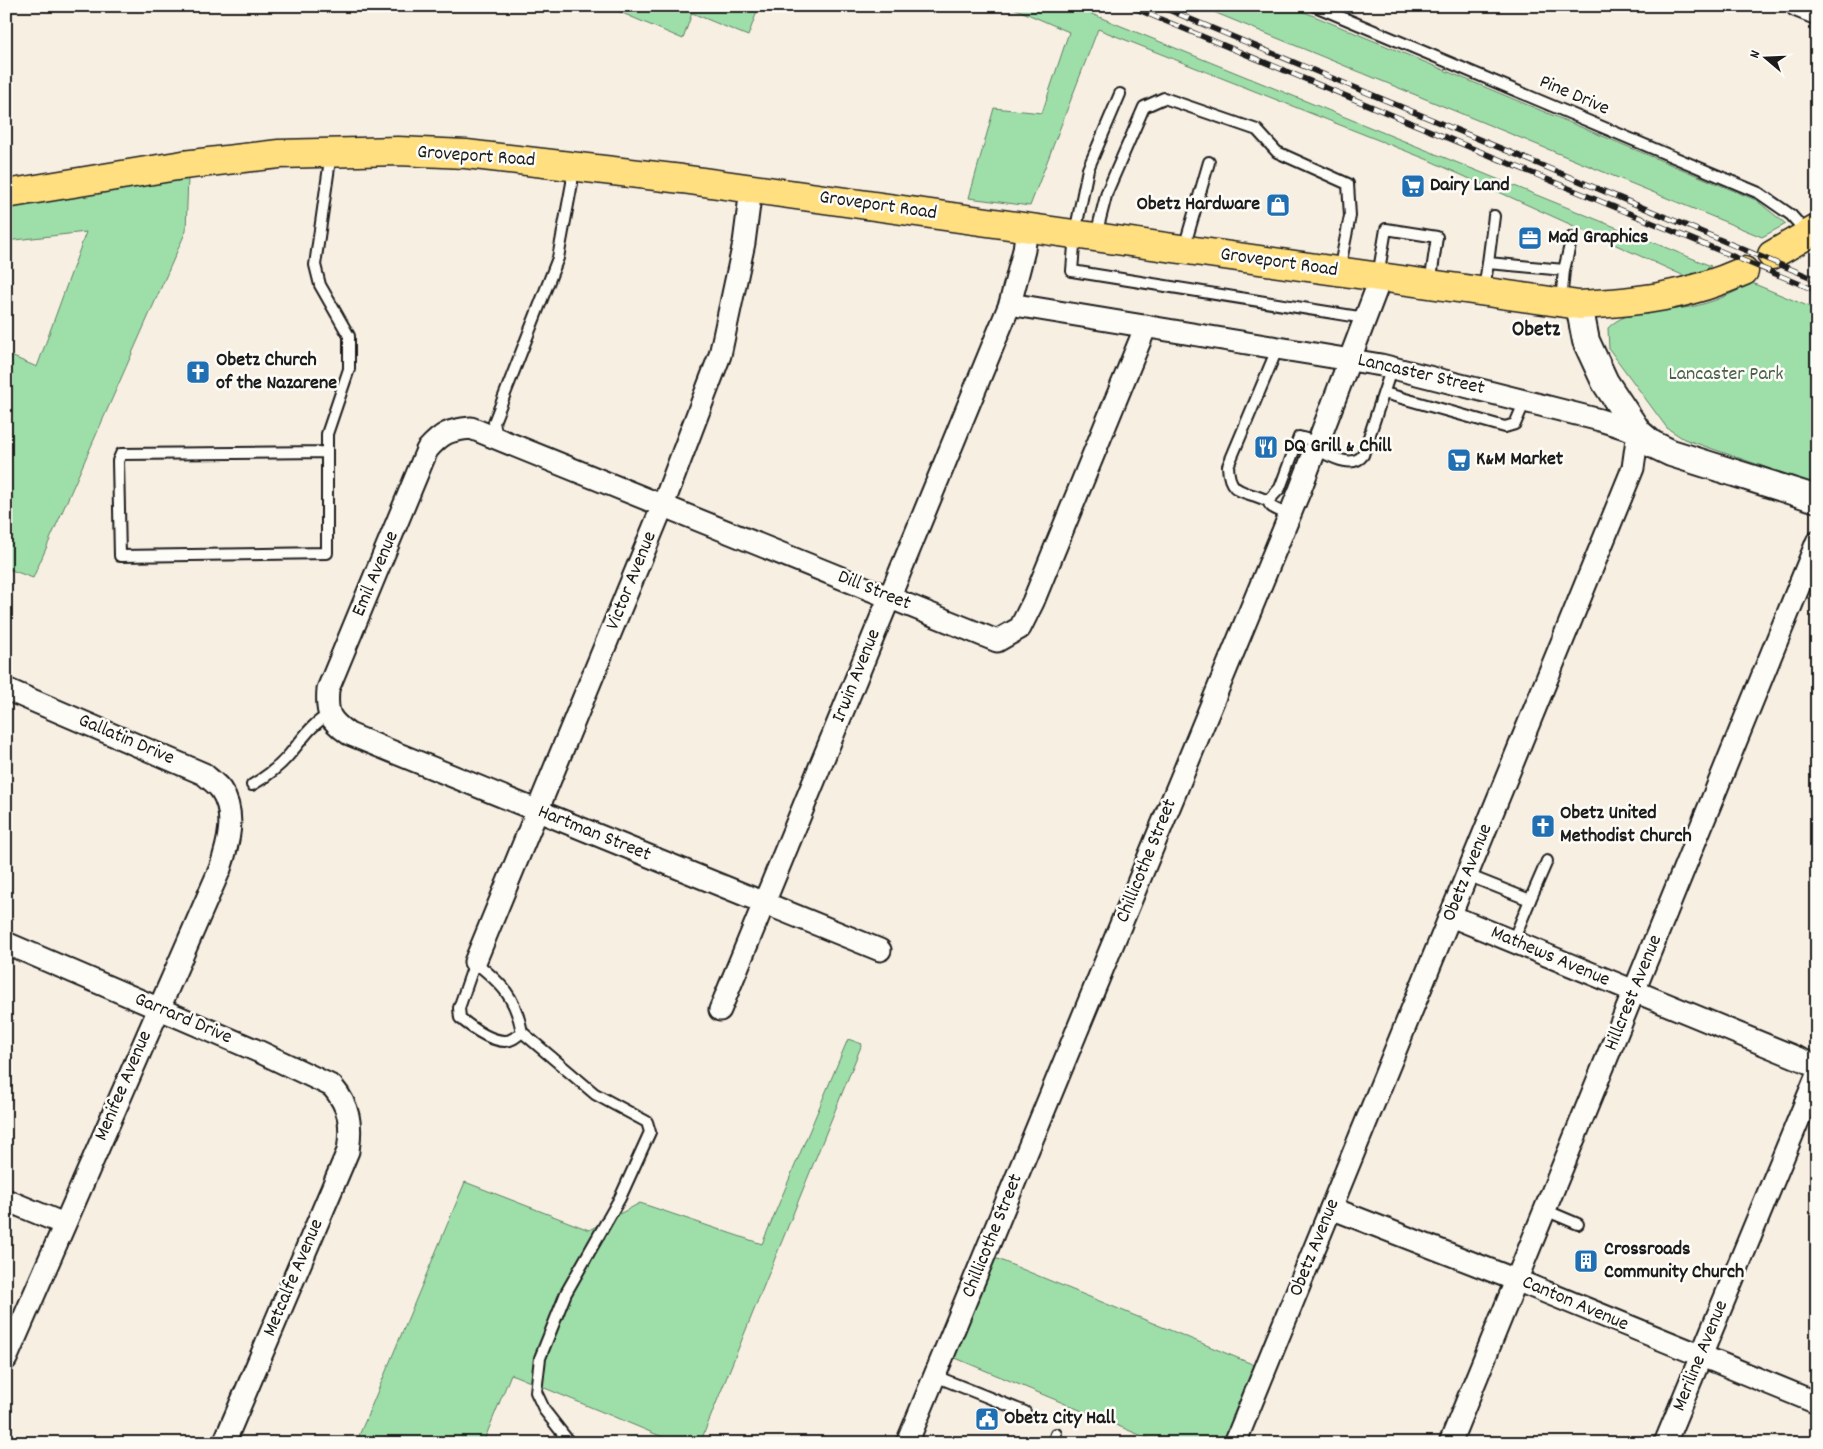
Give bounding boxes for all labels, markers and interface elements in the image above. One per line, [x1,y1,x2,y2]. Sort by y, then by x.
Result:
north arrow [1740,32,1790,82]
text: N [1745,48,1766,61]
street label: Pine Drive [1535,69,1614,123]
street label: Groveport Road [416,139,536,175]
place label: Dairy Land [1430,172,1510,200]
supermarket icon: Dairy Land [1400,173,1426,199]
street label: Groveport Road [817,184,939,228]
place label: Obetz Hardware [1137,191,1260,219]
shop icon: Obetz Hardware [1265,192,1291,218]
place label: Mad Graphics [1548,224,1648,252]
office icon: Mad Graphics [1517,225,1543,251]
street label: Groveport Road [1218,241,1340,285]
district label: Obetz [1512,315,1561,346]
place label: Obetz Church of the Nazarene [216,347,337,398]
street label: Lancaster Street [1355,347,1487,403]
church icon: Obetz Church of the Nazarene [185,359,211,385]
park label: Lancaster Park [1669,361,1783,389]
place label: DQ Grill & Chill [1284,433,1392,461]
restaurant icon: DQ Grill & Chill [1253,434,1279,460]
place label: K&M Market [1476,446,1564,474]
supermarket icon: K&M Market [1446,447,1472,473]
street label: Emil Avenue [345,527,407,621]
street label: Victor Avenue [599,527,665,635]
street label: Dill Street [833,564,915,618]
street label: Irwin Avenue [826,625,889,727]
street label: Gallatin Drive [74,707,178,773]
street label: Chillicothe Street [1109,795,1185,927]
street label: Hartman Street [533,799,655,869]
place label: Obetz United Methodist Church [1560,800,1692,851]
church icon: Obetz United Methodist Church [1530,813,1556,839]
street label: Obetz Avenue [1436,820,1500,926]
street label: Mathews Avenue [1486,919,1614,995]
street label: Hillcrest Avenue [1598,931,1670,1055]
street label: Garrard Drive [130,986,236,1052]
street label: Menifee Avenue [88,1026,160,1145]
street label: Chillicothe Street [955,1170,1031,1302]
street label: Obetz Avenue [1283,1195,1347,1301]
street label: Metcalfe Avenue [257,1215,331,1341]
place label: Crossroads Community Church [1604,1236,1744,1287]
building icon: Crossroads Community Church [1573,1248,1599,1274]
street label: Canton Avenue [1517,1269,1633,1339]
street label: Meriline Avenue [1666,1296,1736,1416]
place label: Obetz City Hall [1004,1405,1115,1433]
public building icon: Obetz City Hall [974,1406,1000,1432]

